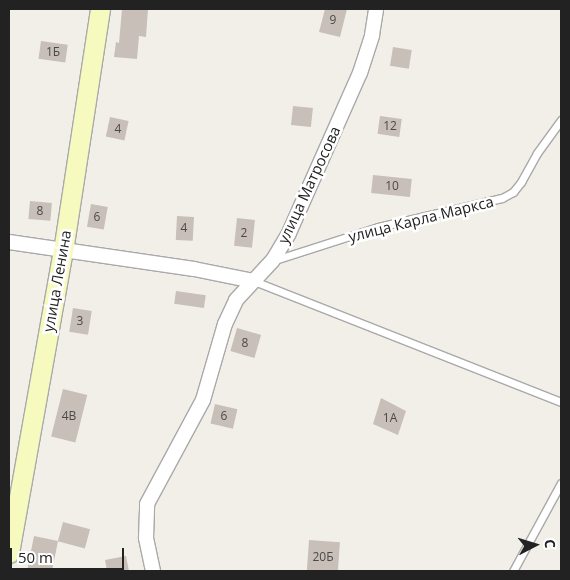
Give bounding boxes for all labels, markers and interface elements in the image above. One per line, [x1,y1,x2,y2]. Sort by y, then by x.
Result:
house number: 9 [330,13,336,27]
house number: 1Б [46,45,60,59]
house number: 12 [383,119,397,133]
house number: 4 [115,122,121,136]
street label: улица Матросова [274,123,344,247]
house number: 10 [385,179,399,193]
street label: улица Карла Маркса [347,192,495,246]
house number: 8 [37,204,43,218]
house number: 6 [94,210,100,224]
house number: 4 [181,221,187,235]
house number: 2 [241,226,247,240]
street label: улица Ленина [39,229,75,333]
house number: 3 [77,314,83,328]
house number: 8 [242,336,248,350]
house number: 4В [62,409,76,423]
house number: 6 [221,409,227,423]
house number: 1А [383,411,397,425]
north arrow [510,520,560,570]
scale bar [12,538,126,570]
text: С [541,538,560,549]
text: 50 m [18,547,53,567]
house number: 20Б [312,550,334,564]

